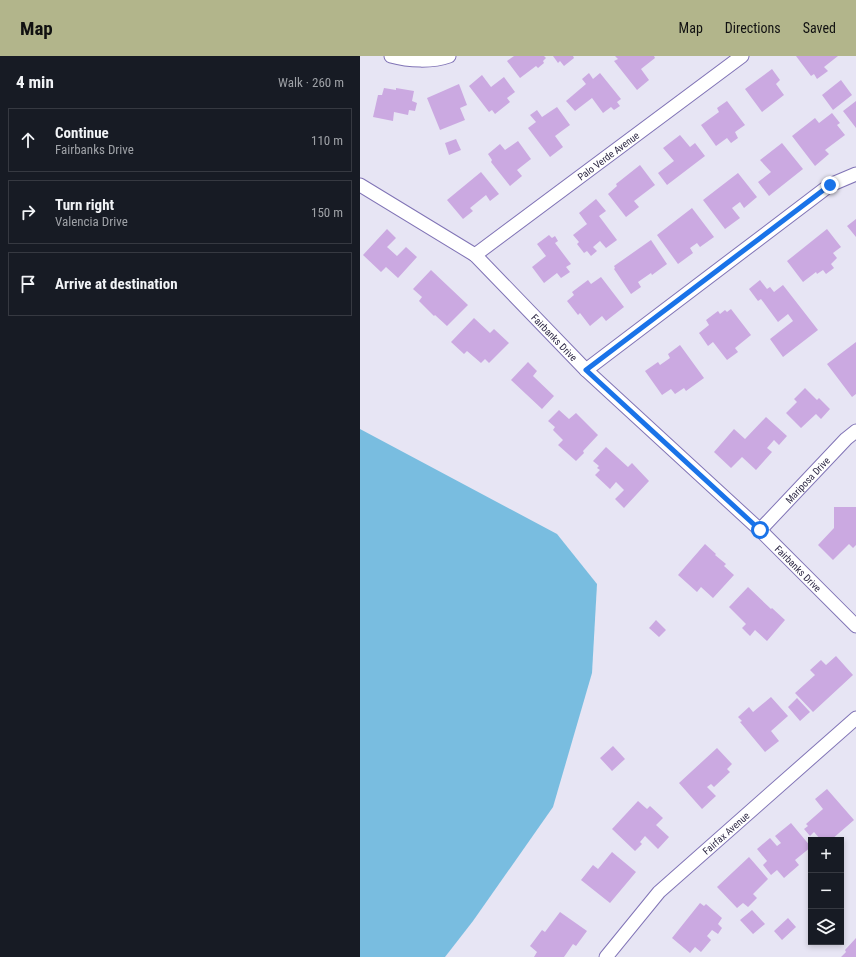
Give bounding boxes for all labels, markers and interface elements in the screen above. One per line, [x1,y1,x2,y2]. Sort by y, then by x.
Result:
text: Map [20,17,53,40]
text: Map [679,20,703,36]
text: Directions [725,20,781,36]
text: Saved [803,20,836,36]
text: 4 min [16,72,54,92]
text: Walk · 260 m [278,75,344,90]
text: Continue [55,124,109,142]
icon: ahead [17,129,39,151]
street label: Palo Verde Avenue [576,130,641,183]
text: 110 m [311,133,343,148]
text: Fairbanks Drive [55,142,134,157]
route end [821,176,839,194]
text: Turn right [55,196,114,214]
icon: right [17,201,39,223]
text: 150 m [311,205,343,220]
text: Valencia Drive [55,214,128,229]
icon: arrive [17,273,39,295]
text: Arrive at destination [55,275,178,293]
street label: Fairbanks Drive [529,312,579,364]
street label: Mariposa Drive [783,455,832,506]
route start [751,521,769,539]
street label: Fairbanks Drive [773,543,824,594]
street label: Fairfax Avenue [701,810,752,857]
map controls [808,837,844,945]
button: + [808,837,844,873]
button: − [808,873,844,909]
button: layers [808,909,844,945]

